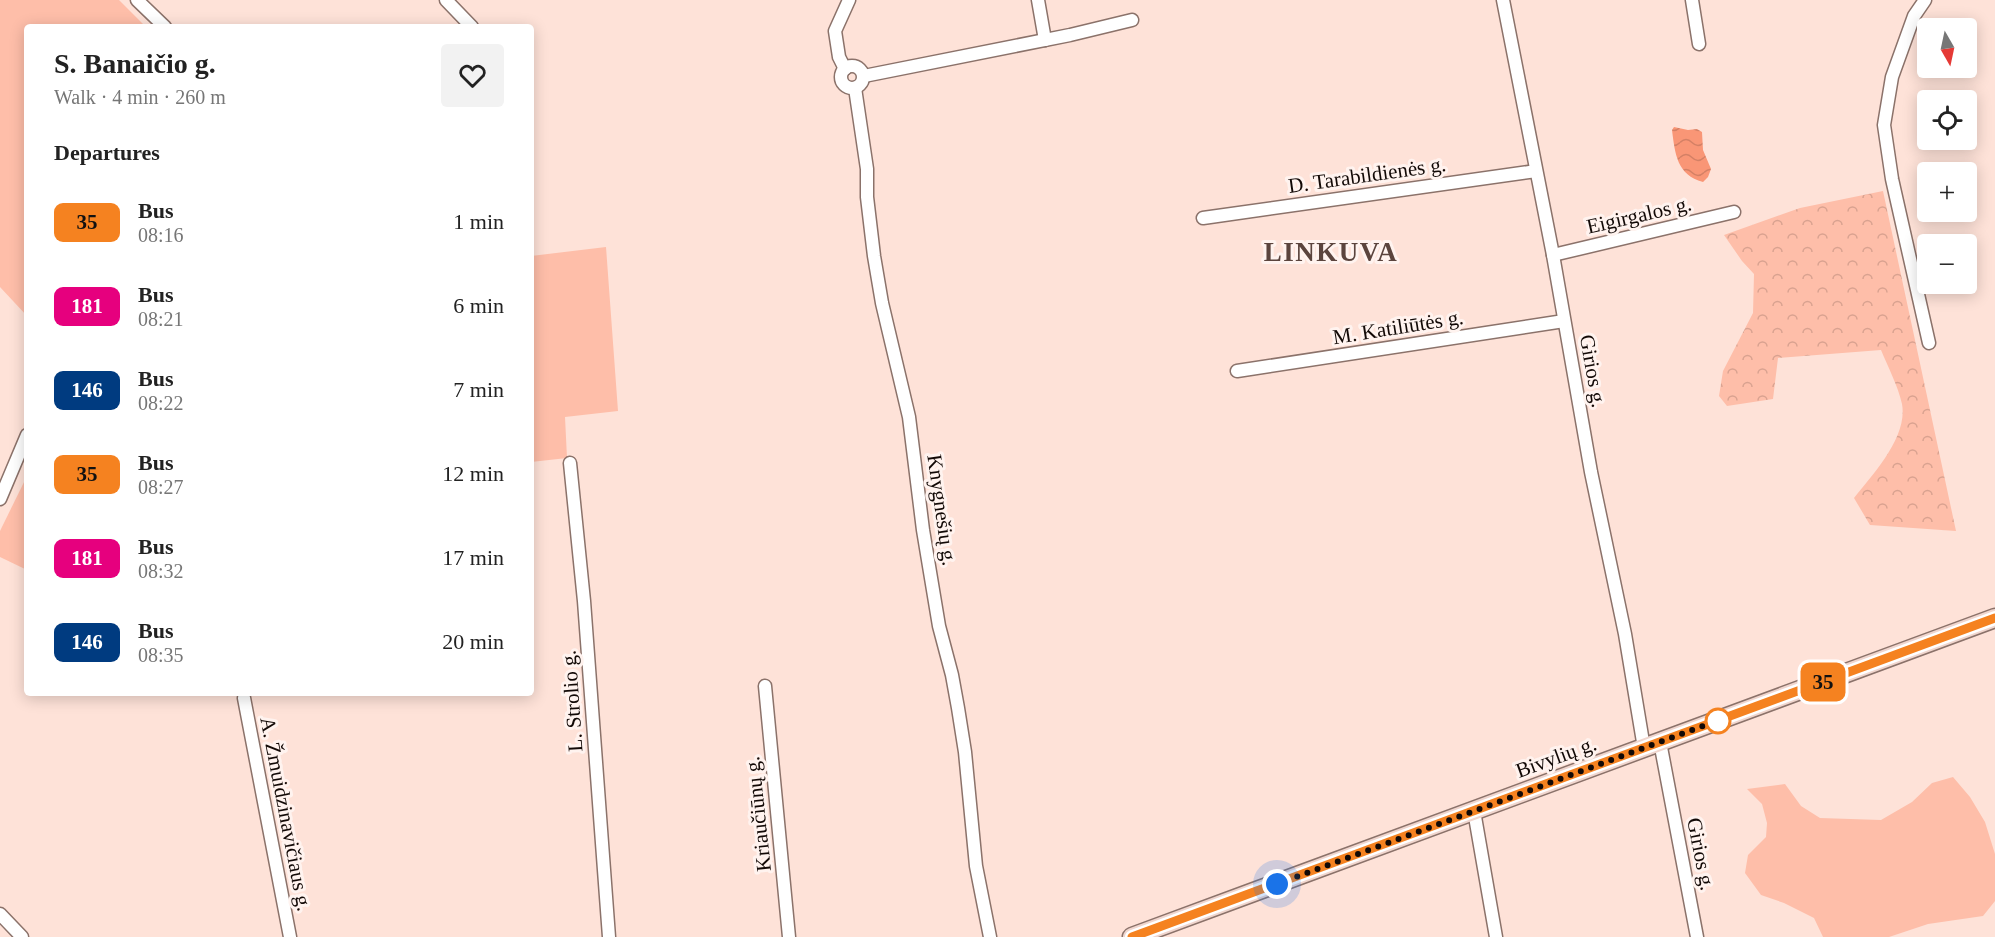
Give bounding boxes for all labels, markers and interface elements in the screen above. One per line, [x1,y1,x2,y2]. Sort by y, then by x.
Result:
north arrow [1917,18,1977,78]
map controls [1917,18,1977,294]
button: heart [441,44,504,107]
text: S. Banaičio g. [54,48,216,79]
text: Walk · 4 min · 260 m [54,86,226,108]
button: locate [1917,90,1977,150]
text: Departures [54,140,160,165]
street label: D. Tarabildienės g. [1287,152,1447,198]
button: + [1917,162,1977,222]
street label: Eigirgalos g. [1584,191,1694,239]
text: Bus [138,198,173,223]
text: 1 min [453,209,504,234]
text: 35 [77,210,98,234]
text: 08:16 [138,224,184,246]
button: − [1917,234,1977,294]
district label: LINKUVA [1264,237,1398,267]
text: Bus [138,282,173,307]
text: 6 min [453,293,504,318]
text: 181 [71,294,103,318]
street label: M. Katiliūtės g. [1331,305,1465,349]
text: 08:21 [138,308,184,330]
street label: Girios g. [1575,333,1611,409]
text: Bus [138,366,173,391]
text: 7 min [453,377,504,402]
text: 146 [71,378,103,402]
text: 08:22 [138,392,184,414]
text: Bus [138,450,173,475]
street label: Knygnešių g. [922,453,962,567]
text: 12 min [442,461,504,486]
text: 35 [77,462,98,486]
text: 08:27 [138,476,184,498]
text: Bus [138,534,173,559]
text: 17 min [442,545,504,570]
text: 181 [71,546,103,570]
text: 08:32 [138,560,184,582]
text: Bus [138,618,173,643]
text: 20 min [442,629,504,654]
text: 146 [71,630,103,654]
text: 08:35 [138,644,184,666]
street label: L. Strolio g. [556,650,588,752]
line badge: 35 [1796,662,1850,702]
text: 35 [1813,670,1834,694]
unlabelled marker [1705,708,1731,734]
street label: A. Žmuidzinavičiaus g. [255,715,317,913]
street label: Bivylių g. [1512,731,1600,783]
street label: Kriaučiūnų g. [740,755,776,873]
street label: Girios g. [1682,816,1720,892]
your location [1262,869,1292,899]

